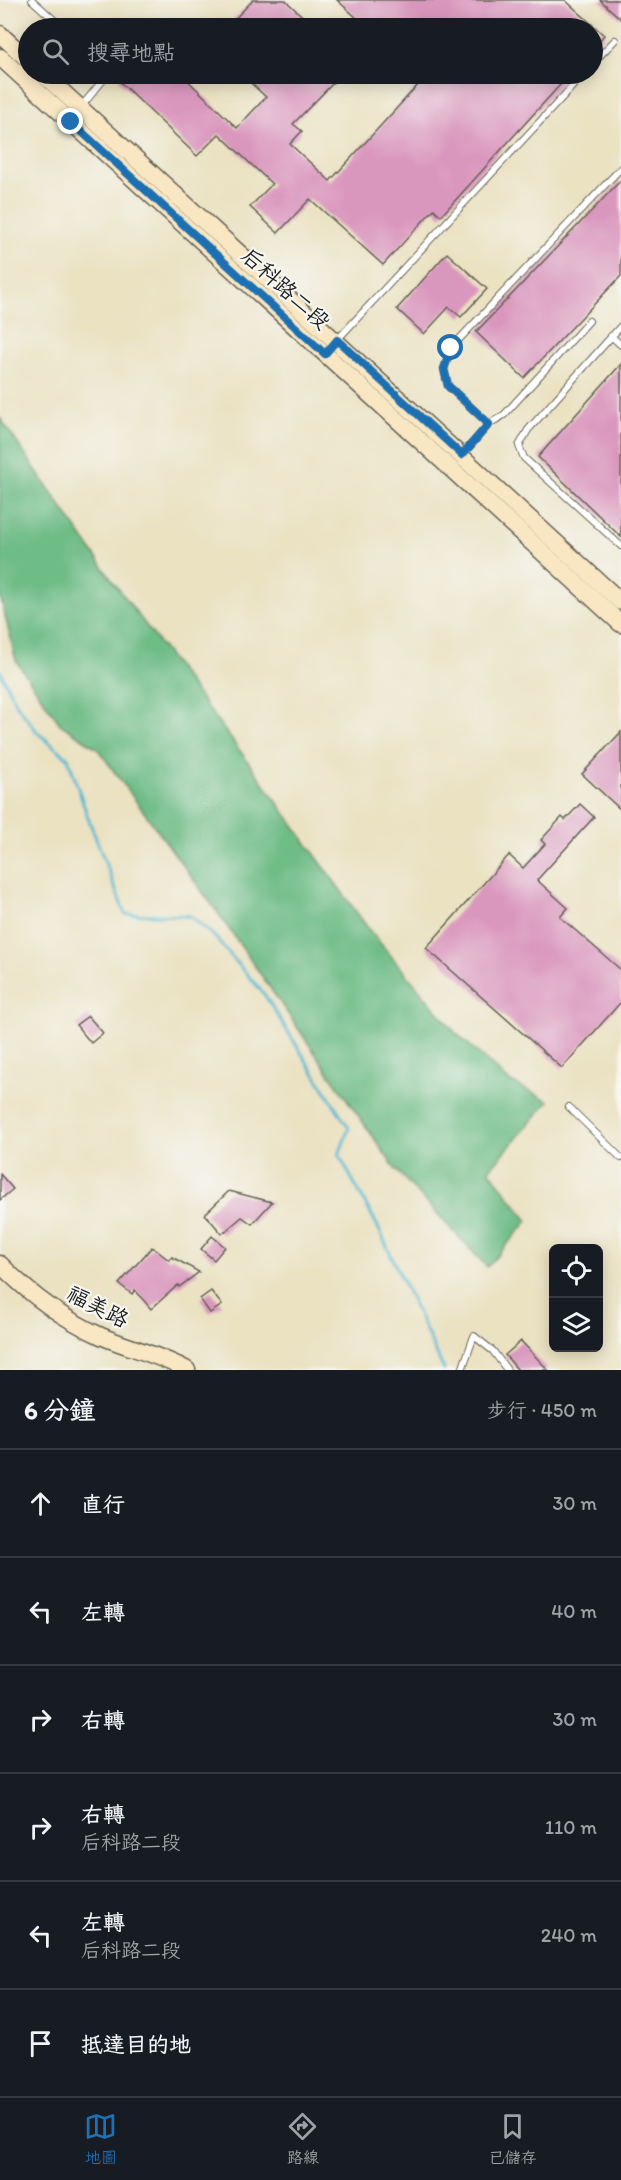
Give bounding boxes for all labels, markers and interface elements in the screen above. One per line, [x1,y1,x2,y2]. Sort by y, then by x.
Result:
search box [18,18,603,84]
icon: search [39,35,72,68]
text: 搜尋地點 [87,39,175,66]
route end [57,108,83,134]
street label: 后科路二段 [236,242,336,335]
route start [437,334,463,360]
map controls [549,1244,603,1352]
button: locate [549,1244,603,1298]
street label: 福美路 [62,1279,133,1333]
button: layers [549,1298,603,1352]
text: 6 分鐘 [24,1394,96,1426]
text: 步行 · 450 m [487,1398,597,1422]
icon: ahead [24,1487,57,1520]
text: 直行 [81,1491,125,1518]
text: 30 m [552,1491,597,1515]
icon: left [24,1595,57,1628]
text: 左轉 [81,1599,125,1626]
text: 40 m [551,1599,597,1623]
icon: right [24,1703,57,1736]
text: 右轉 [81,1707,125,1734]
text: 30 m [552,1707,597,1731]
text: 右轉 [81,1801,125,1828]
icon: right [24,1811,57,1844]
text: 110 m [545,1815,597,1839]
text: 后科路二段 [81,1830,181,1854]
text: 左轉 [81,1909,125,1936]
icon: left [24,1919,57,1952]
text: 240 m [541,1923,597,1947]
text: 后科路二段 [81,1938,181,1962]
icon: arrive [24,2027,57,2060]
text: 抵達目的地 [81,2031,191,2058]
tab: 地圖 [84,2110,117,2168]
tab: 路線 [286,2110,319,2168]
tab: 已儲存 [488,2110,536,2168]

